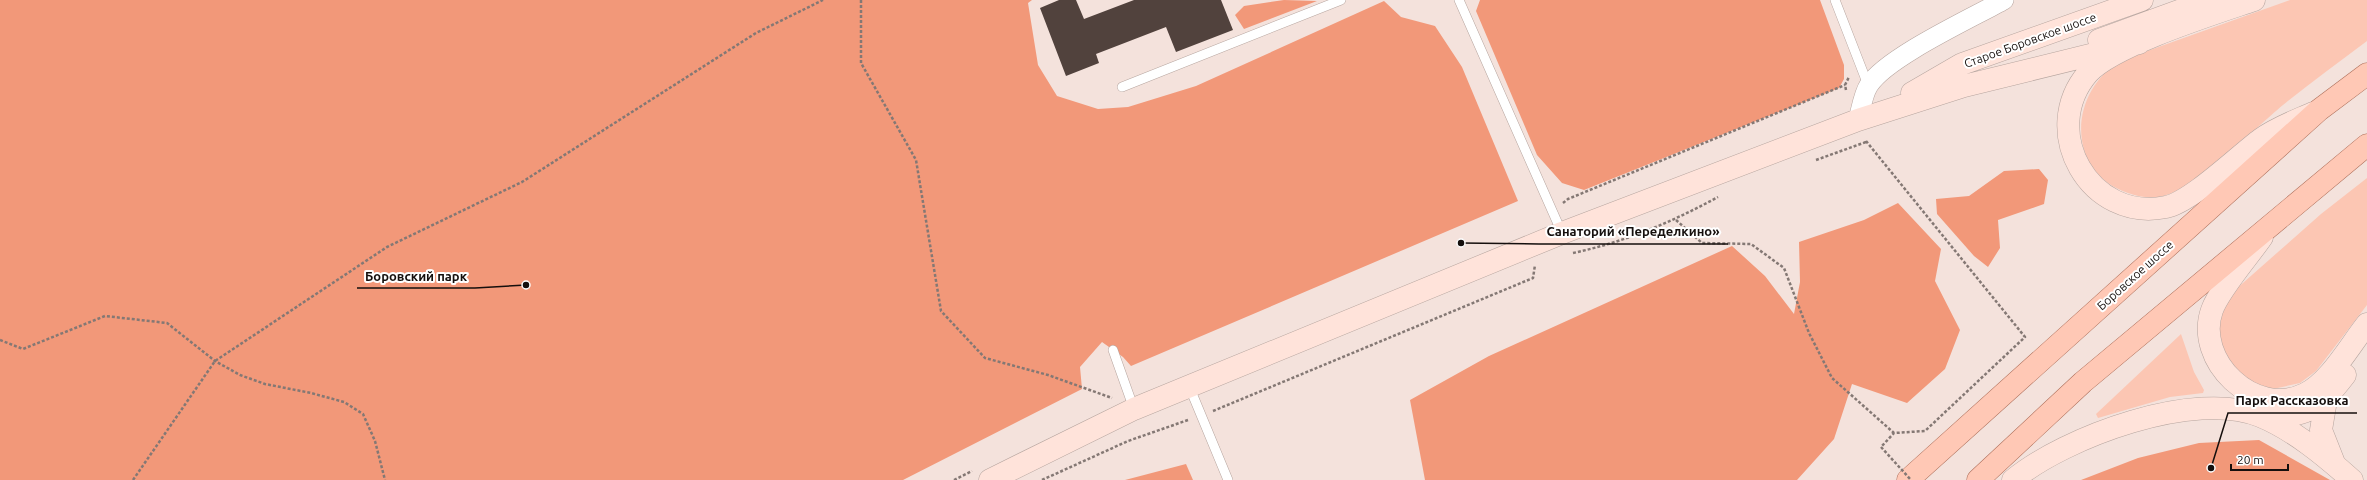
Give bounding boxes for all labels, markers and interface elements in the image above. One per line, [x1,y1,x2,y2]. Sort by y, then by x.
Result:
street label: Старое Боровское шоссе [1962,10,2098,70]
callout: Санаторий «Переделкино» [1539,219,1728,244]
text: Санаторий «Переделкино» [1546,224,1720,238]
street label: Боровское шоссе [2094,238,2176,312]
callout: Боровский парк [357,263,475,288]
text: Боровский парк [365,269,468,283]
callout: Парк Рассказовка [2228,388,2357,413]
text: Парк Рассказовка [2235,393,2349,407]
scale bar [2231,446,2288,472]
text: 20 m [2237,453,2264,466]

